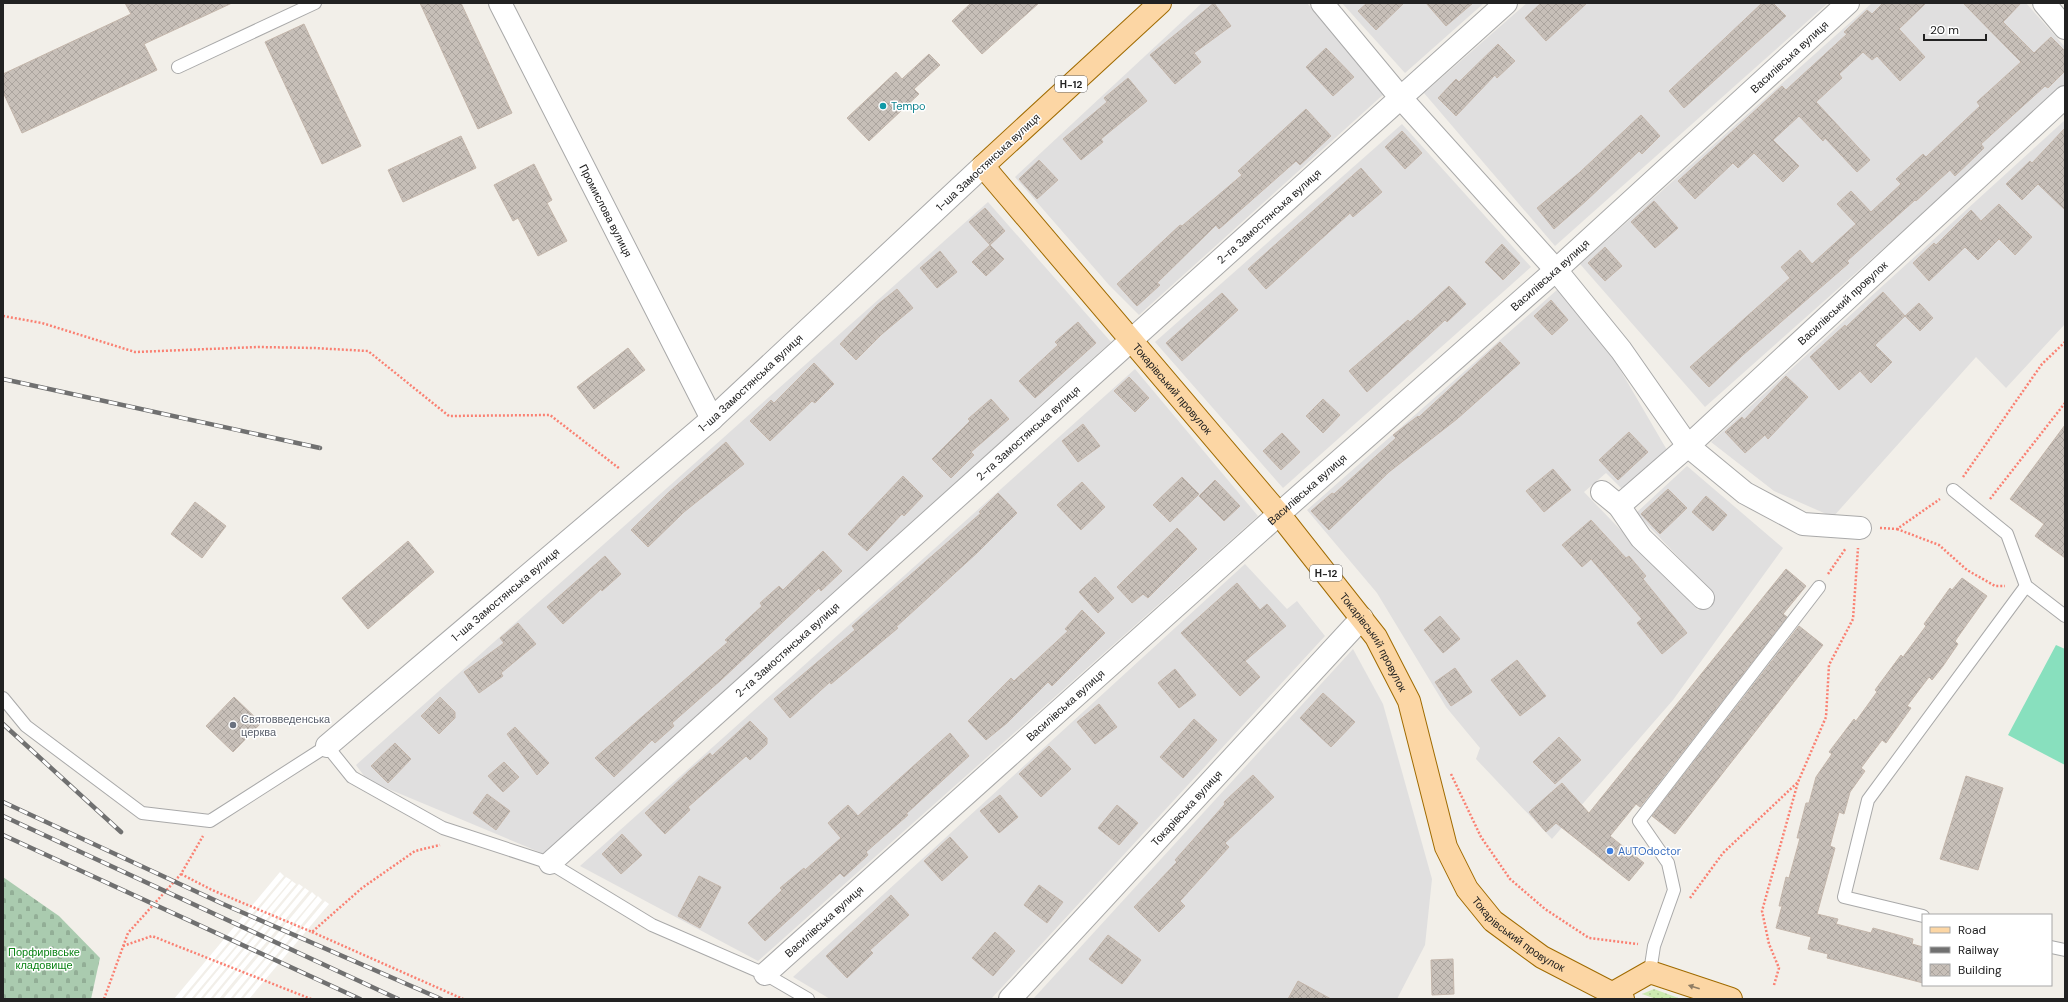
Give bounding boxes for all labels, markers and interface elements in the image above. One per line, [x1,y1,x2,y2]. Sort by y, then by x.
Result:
scale bar [1924,16,1986,42]
street label: Василівська вулиця [1747,18,1831,96]
text: 20 m [1930,22,1959,38]
road number: Н-12 [1055,76,1087,92]
place label: Tempo [891,99,926,113]
marker: Tempo [878,101,888,111]
street label: 1-ша Замостянська вулиця [933,110,1043,214]
street label: Промислова вулиця [576,162,635,260]
street label: 2-га Замостянська вулиця [1214,166,1324,267]
street label: Василівська вулиця [1508,236,1592,314]
street label: Василівський провулок [1795,258,1891,348]
street label: 1-ша Замостянська вулиця [695,331,806,435]
street label: Токарівський провулок [1130,340,1215,437]
street label: 2-га Замостянська вулиця [973,382,1083,483]
street label: Василівська вулиця [1265,451,1349,528]
street label: 1-ша Замостянська вулиця [448,545,562,644]
road number: Н-12 [1310,565,1342,581]
street label: Токарівський провулок [1337,590,1410,694]
street label: 2-га Замостянська вулиця [732,599,842,700]
street label: Василівська вулиця [1023,666,1108,744]
place label: Святовведенська церква [241,712,331,739]
marker: Святовведенська церква [228,720,238,730]
street label: Токарівська вулиця [1148,767,1225,849]
place label: AUTOdoctor [1618,844,1681,858]
marker: AUTOdoctor [1605,846,1615,856]
street label: Василівська вулиця [782,882,866,960]
street label: Токарівський провулок [1469,894,1568,975]
legend [1922,914,2052,986]
text: Road [1958,922,1986,938]
text: Railway [1958,942,1999,958]
park label: Порфирівське кладовище [8,945,80,972]
text: Building [1958,962,2002,978]
one-way arrow [1688,983,1700,989]

